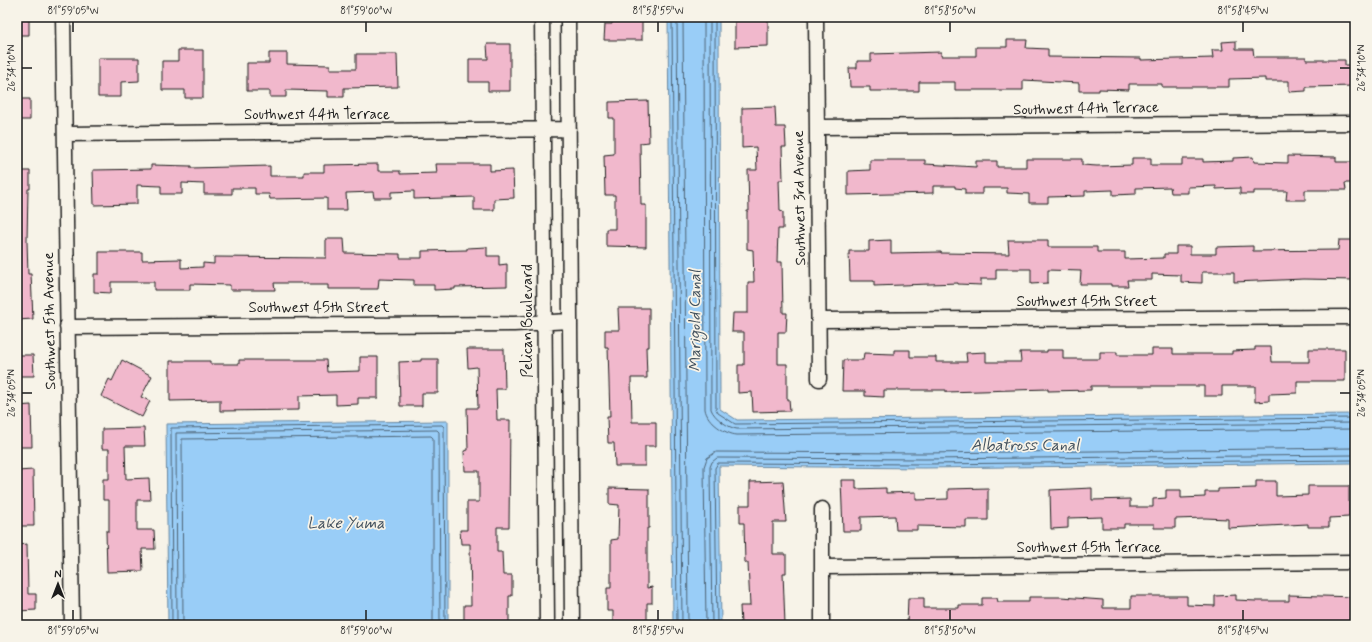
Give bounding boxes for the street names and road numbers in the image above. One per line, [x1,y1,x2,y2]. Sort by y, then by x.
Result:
street label: Southwest 44th Terrace [1013,98,1159,120]
street label: Southwest 44th Terrace [244,105,390,125]
street label: Southwest 3rd Avenue [789,130,811,266]
street label: Southwest 5th Avenue [39,252,61,390]
street label: Pelican Boulevard [518,264,538,378]
street label: Southwest 45th Street [1016,292,1158,312]
street label: Southwest 45th Street [248,298,390,318]
street label: Southwest 45th Terrace [1017,538,1161,558]

